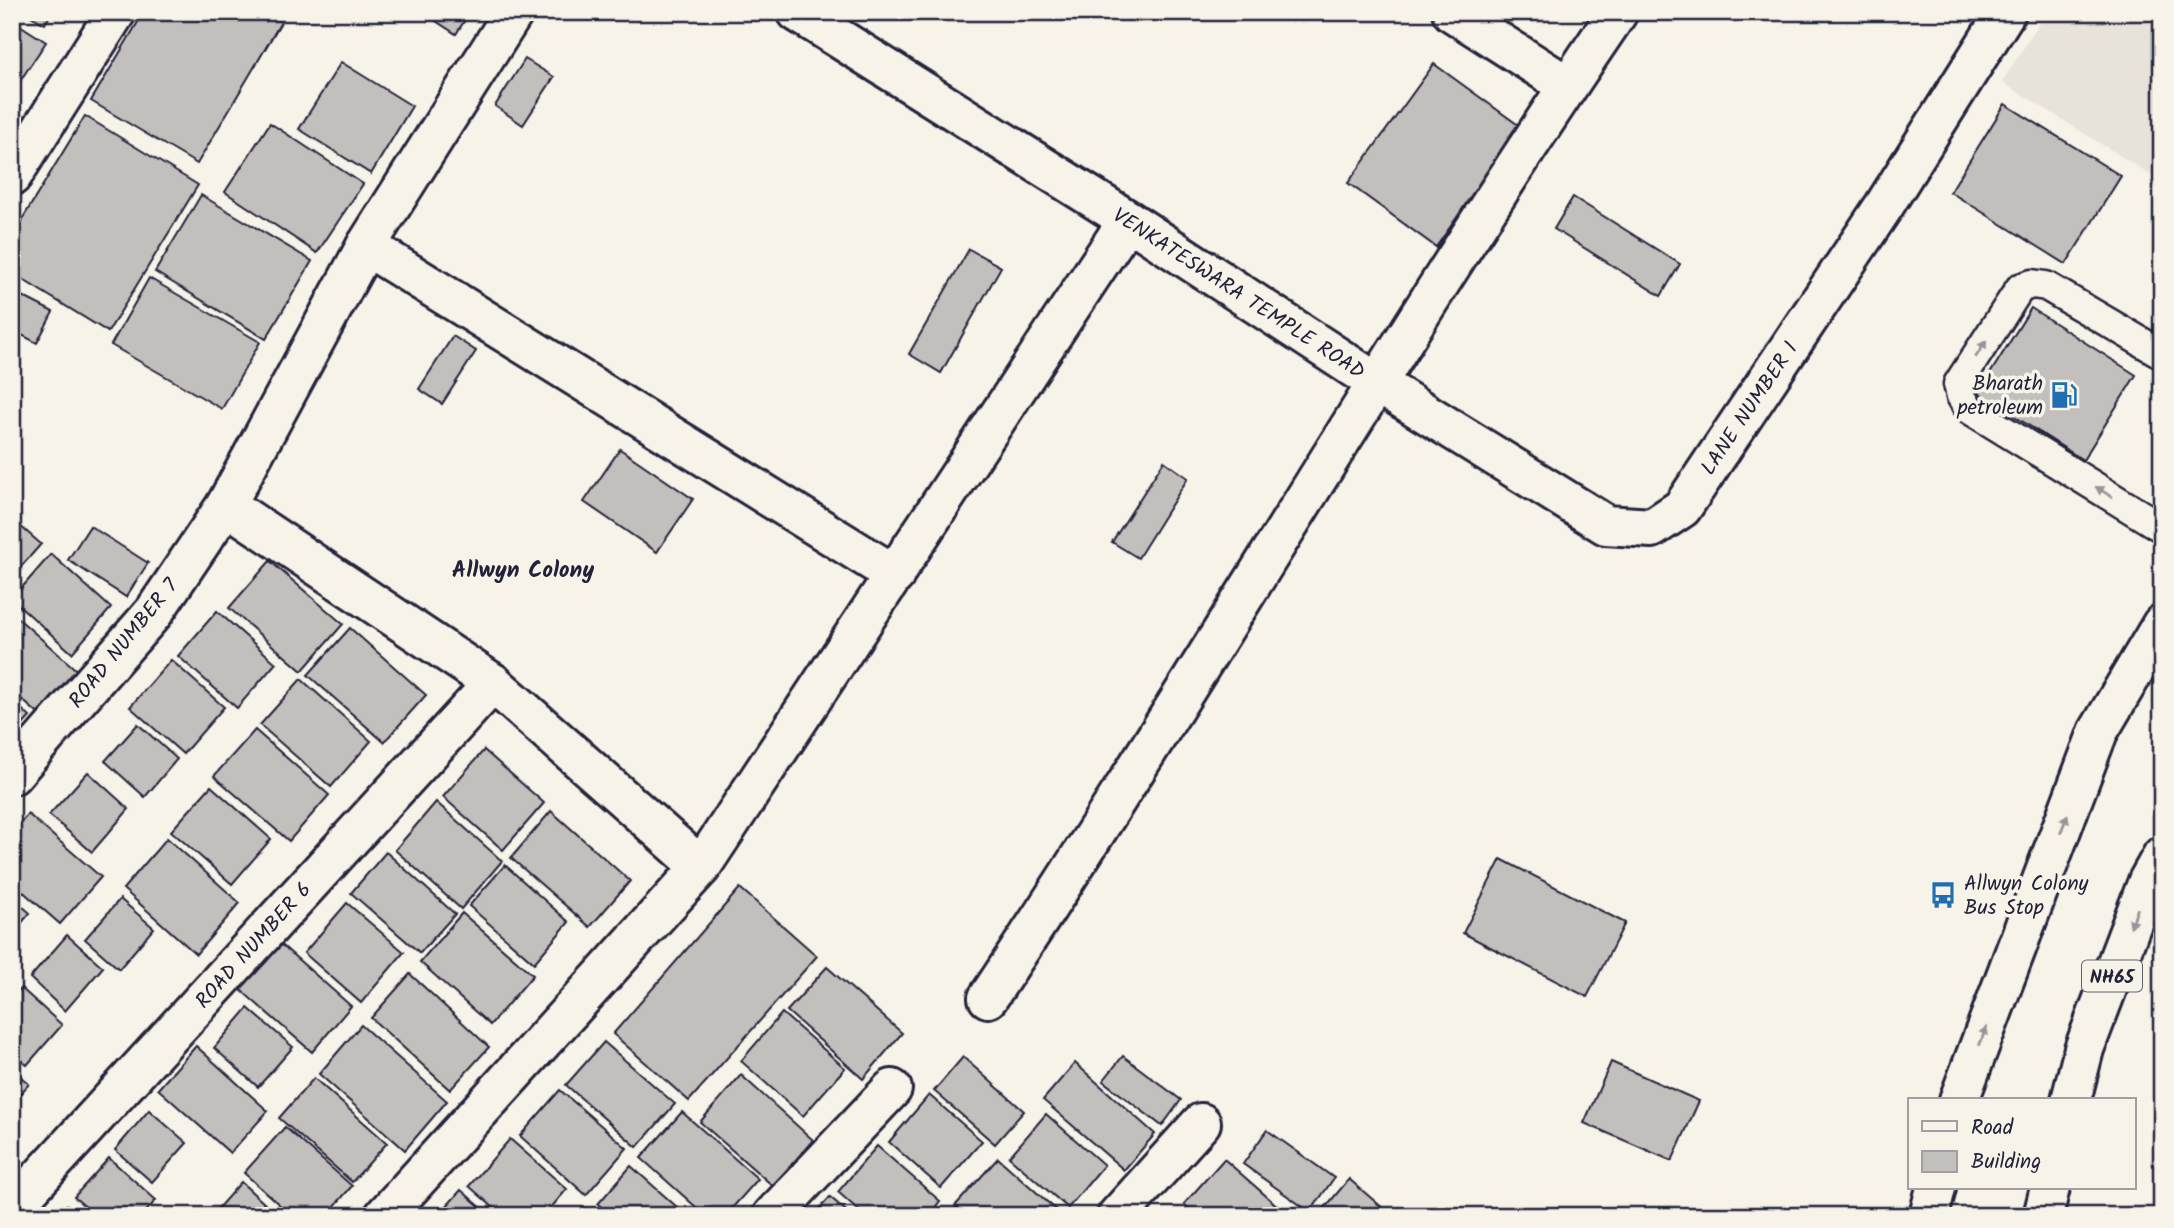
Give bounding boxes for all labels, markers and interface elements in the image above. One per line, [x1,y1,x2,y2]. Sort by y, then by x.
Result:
street label: VENKATESWARA TEMPLE ROAD [1105,200,1371,389]
street label: LANE NUMBER 1 [1693,335,1807,483]
one-way arrow [1974,339,1987,359]
place label: Bharath petroleum [1957,368,2043,425]
fuel station icon: Bharath petroleum [2049,380,2079,410]
one-way arrow [2094,486,2113,499]
district label: Allwyn Colony [452,553,594,589]
street label: ROAD NUMBER 7 [61,571,188,716]
one-way arrow [2058,813,2069,834]
place label: Allwyn Colony Bus Stop [1964,868,2089,925]
street label: ROAD NUMBER 6 [188,875,320,1017]
bus stop icon: Allwyn Colony Bus Stop [1928,880,1958,910]
one-way arrow [2128,908,2139,929]
road number: NH65 [2082,960,2142,992]
one-way arrow [1978,1026,1989,1047]
legend [1908,1098,2136,1190]
text: Road [1971,1112,2014,1145]
text: Building [1971,1146,2041,1179]

